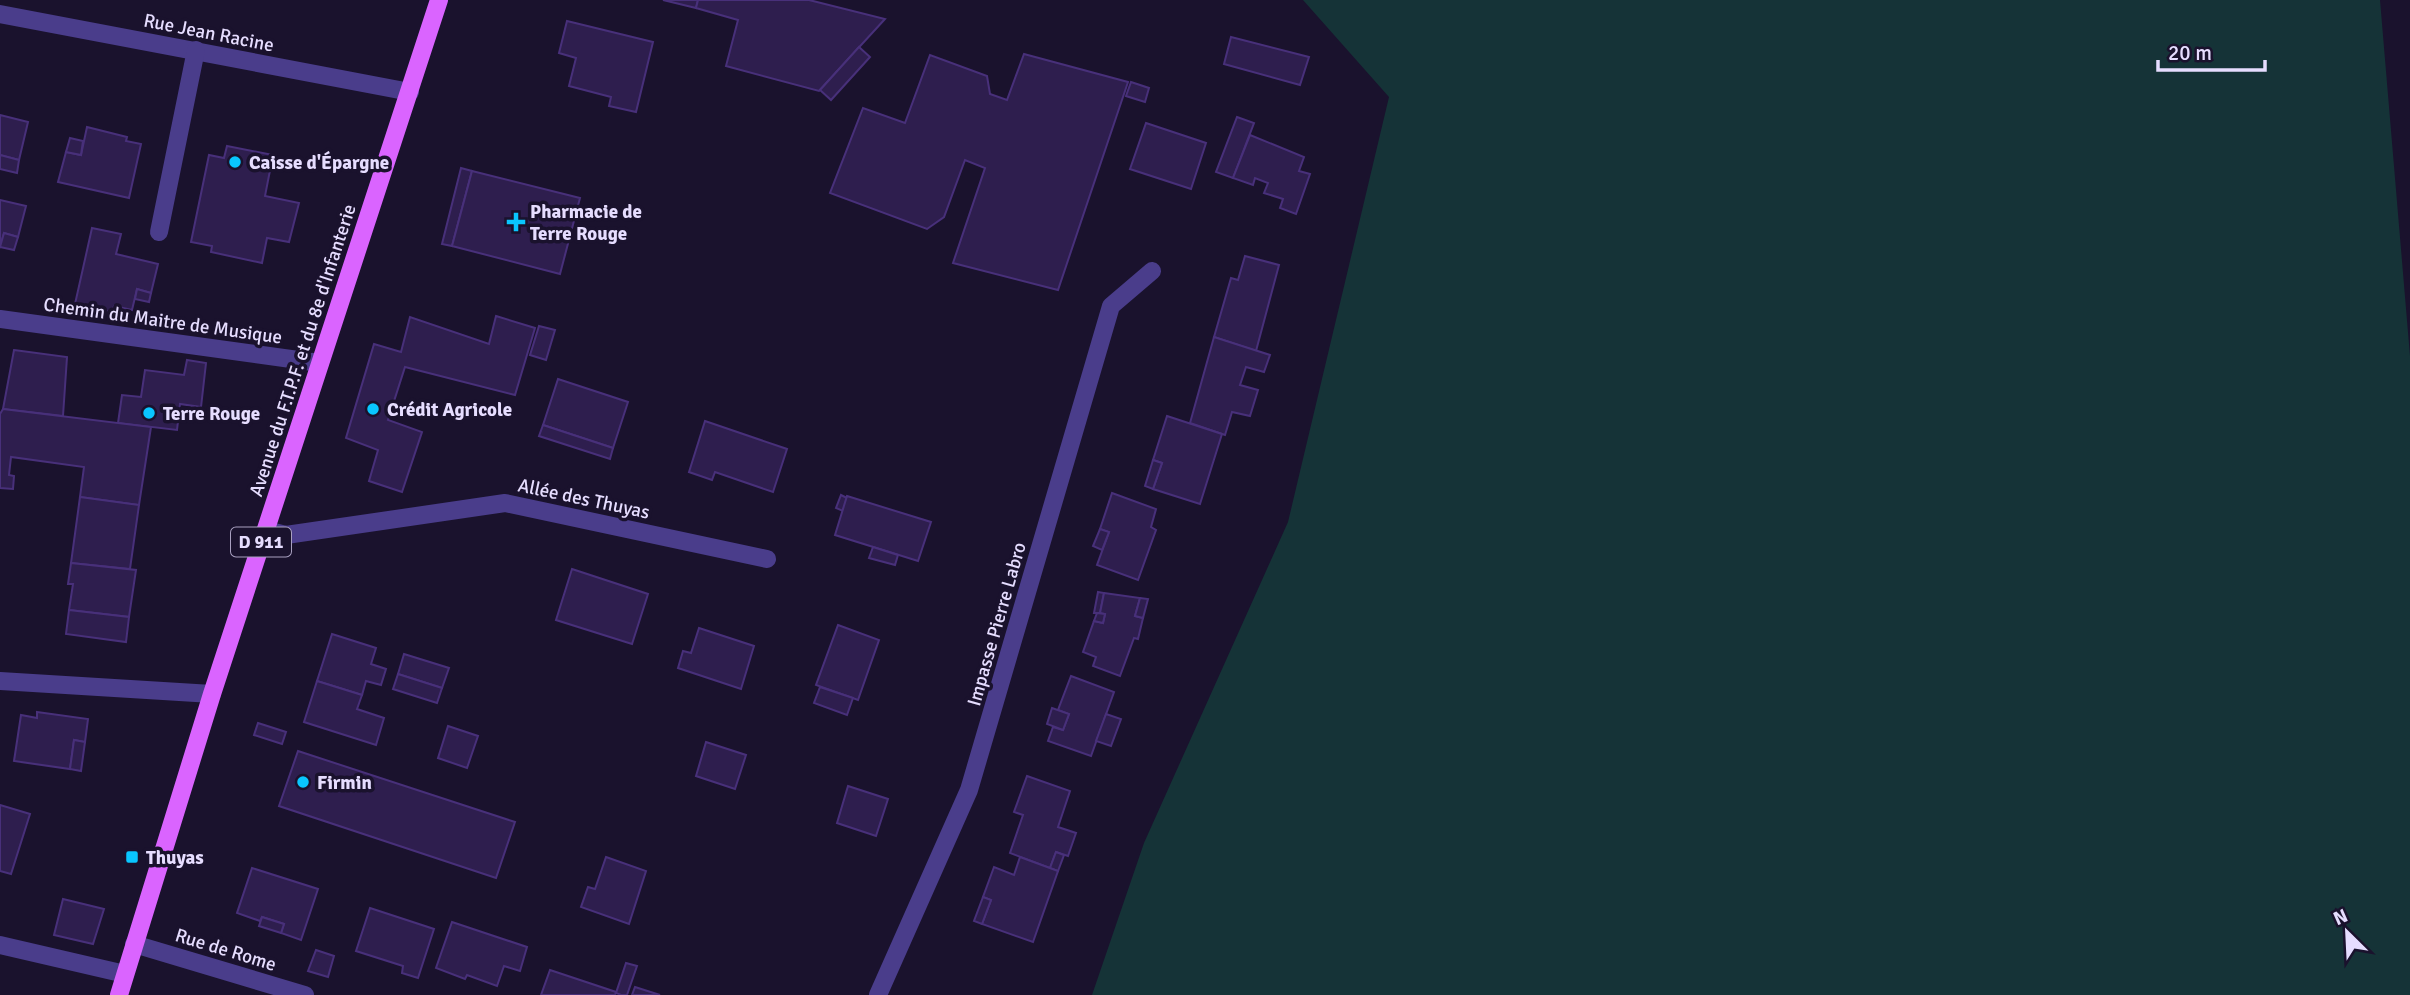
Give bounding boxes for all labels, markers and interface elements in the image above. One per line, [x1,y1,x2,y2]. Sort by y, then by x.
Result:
street label: Rue Jean Racine [142,9,276,57]
scale bar [2158,28,2265,72]
text: 20 m [2168,40,2212,66]
place label: Caisse d'Épargne [249,151,389,175]
marker: Caisse d'Épargne [227,154,243,170]
place label: Pharmacie de Terre Rouge [530,200,642,246]
street label: Avenue du F.T.P.F. et du 8e d'Infanterie [244,201,362,500]
marker: Pharmacie de Terre Rouge [508,214,524,230]
street label: Chemin du Maitre de Musique [42,292,284,350]
place label: Crédit Agricole [387,398,512,422]
marker: Crédit Agricole [365,401,381,417]
place label: Terre Rouge [163,402,260,426]
marker: Terre Rouge [141,405,157,421]
street label: Allée des Thuyas [516,473,652,525]
road number: D 911 [231,528,291,556]
street label: Impasse Pierre Labro [962,539,1032,709]
place label: Firmin [317,771,372,795]
marker: Firmin [295,774,311,790]
place label: Thuyas [146,846,204,870]
marker: Thuyas [124,849,140,865]
north arrow [2312,897,2382,967]
text: N [2330,904,2351,931]
street label: Rue de Rome [172,923,279,977]

